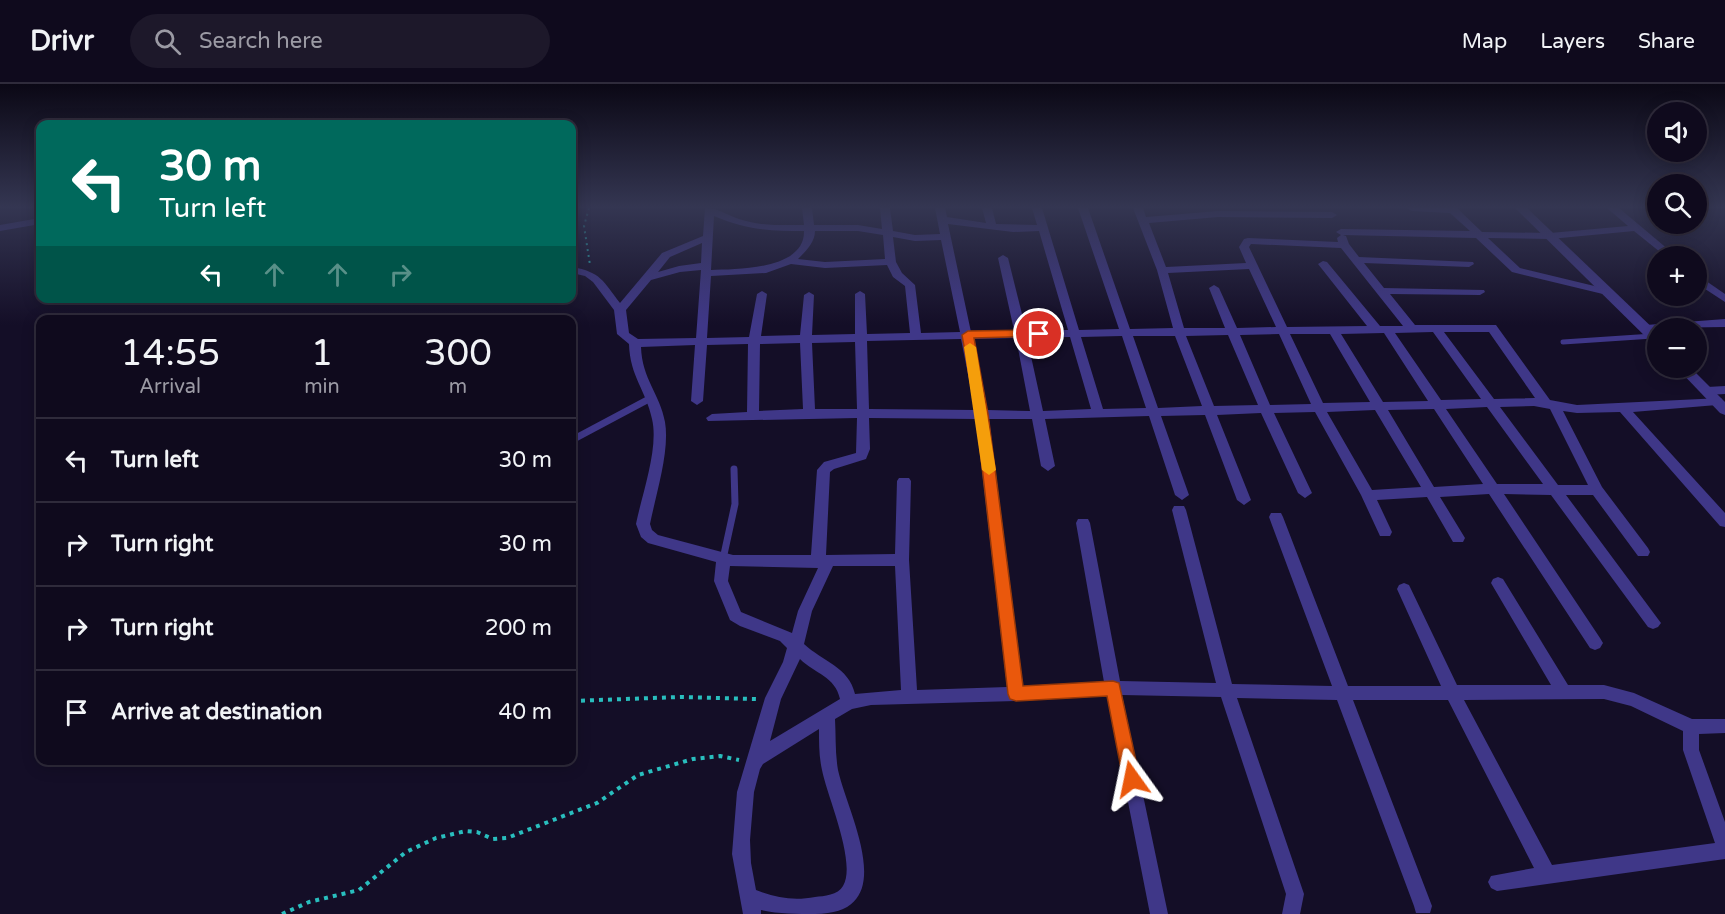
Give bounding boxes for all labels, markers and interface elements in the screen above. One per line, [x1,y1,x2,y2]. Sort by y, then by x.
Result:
search box [130,14,550,68]
text: Drivr [30,24,94,58]
icon: search [151,25,184,58]
text: Search here [199,28,323,54]
text: Map [1462,29,1507,54]
text: Layers [1540,29,1605,54]
text: Share [1638,29,1695,54]
map controls [1647,102,1707,378]
button: sound [1647,102,1707,162]
text: 30 m [159,141,261,192]
icon: left [60,144,138,222]
button: search [1647,174,1707,234]
text: Turn left [159,192,266,225]
button: + [1647,246,1707,306]
icon: left [195,258,228,291]
icon: ahead [258,258,291,291]
icon: ahead [321,258,354,291]
icon: right [384,258,417,291]
pin [1013,308,1064,359]
icon: arrive [1022,317,1055,350]
button: − [1647,318,1707,378]
text: 14:55 [120,332,220,375]
text: 1 [311,332,333,375]
text: 300 [424,332,492,375]
text: Arrival [139,375,201,399]
text: min [304,375,340,399]
text: m [449,375,467,399]
icon: left [60,444,93,477]
text: Turn left [111,447,199,473]
text: 30 m [498,447,552,473]
icon: right [60,528,93,561]
text: Turn right [111,531,213,557]
text: 30 m [498,531,552,557]
icon: right [60,612,93,645]
text: Turn right [111,615,213,641]
text: 200 m [485,615,552,641]
icon: arrive [60,696,93,729]
text: Arrive at destination [111,699,322,725]
text: 40 m [498,699,552,725]
position arrow [1100,747,1164,811]

